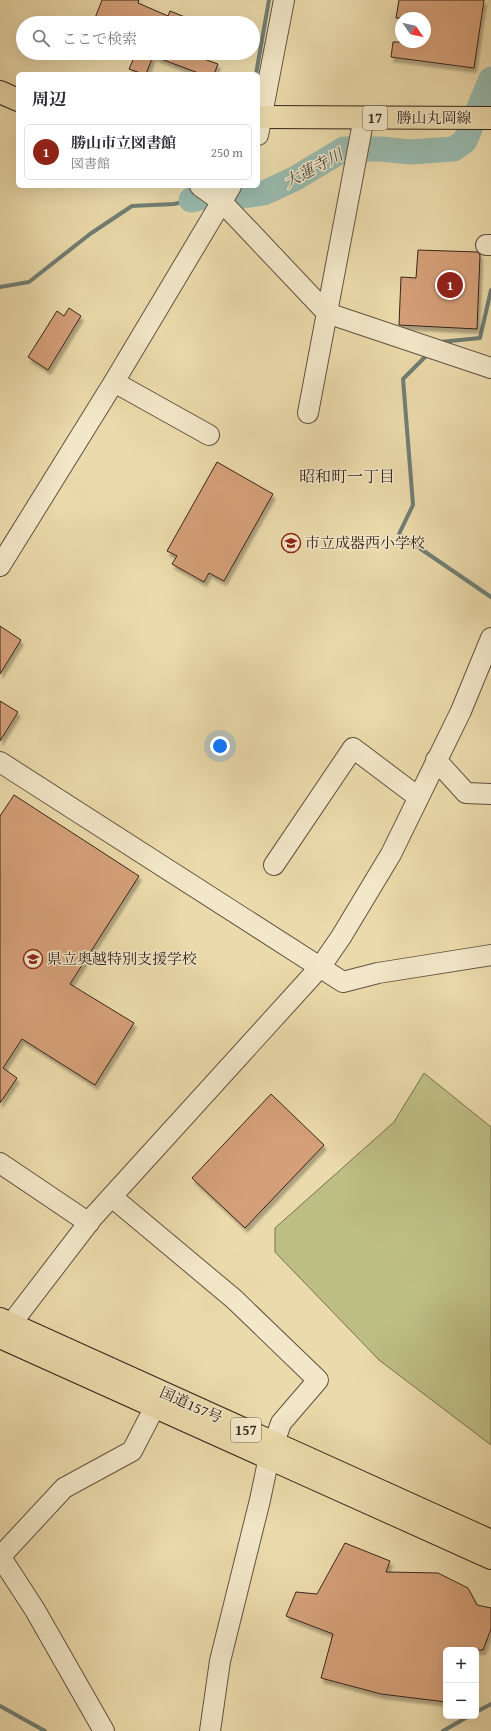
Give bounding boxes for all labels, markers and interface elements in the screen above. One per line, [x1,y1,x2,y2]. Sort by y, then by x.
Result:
north arrow [395,12,431,48]
search box [16,16,260,60]
icon: search [30,27,52,49]
text: ここで検索 [62,28,137,49]
text: 周辺 [32,86,66,111]
road number: 17 [363,106,387,130]
street label: 勝山丸岡線 [396,107,472,128]
text: 勝山市立図書館 [71,132,176,153]
water label: 大蓮寺川 [279,141,349,194]
text: 1 [43,143,49,162]
text: 250 m [211,143,243,162]
text: 図書館 [71,154,110,173]
pin: 1 [437,270,463,300]
district label: 昭和町一丁目 [299,464,395,488]
school or university icon: 市立成器西小学校 [280,532,302,554]
place label: 市立成器西小学校 [305,532,425,553]
your location [210,736,230,756]
school or university icon: 県立奥越特別支援学校 [22,948,44,970]
place label: 県立奥越特別支援学校 [47,948,197,969]
street label: 国道157号 [156,1381,226,1428]
road number: 157 [231,1418,261,1442]
map controls [443,1647,479,1719]
button: + [443,1647,479,1683]
button: − [443,1683,479,1719]

